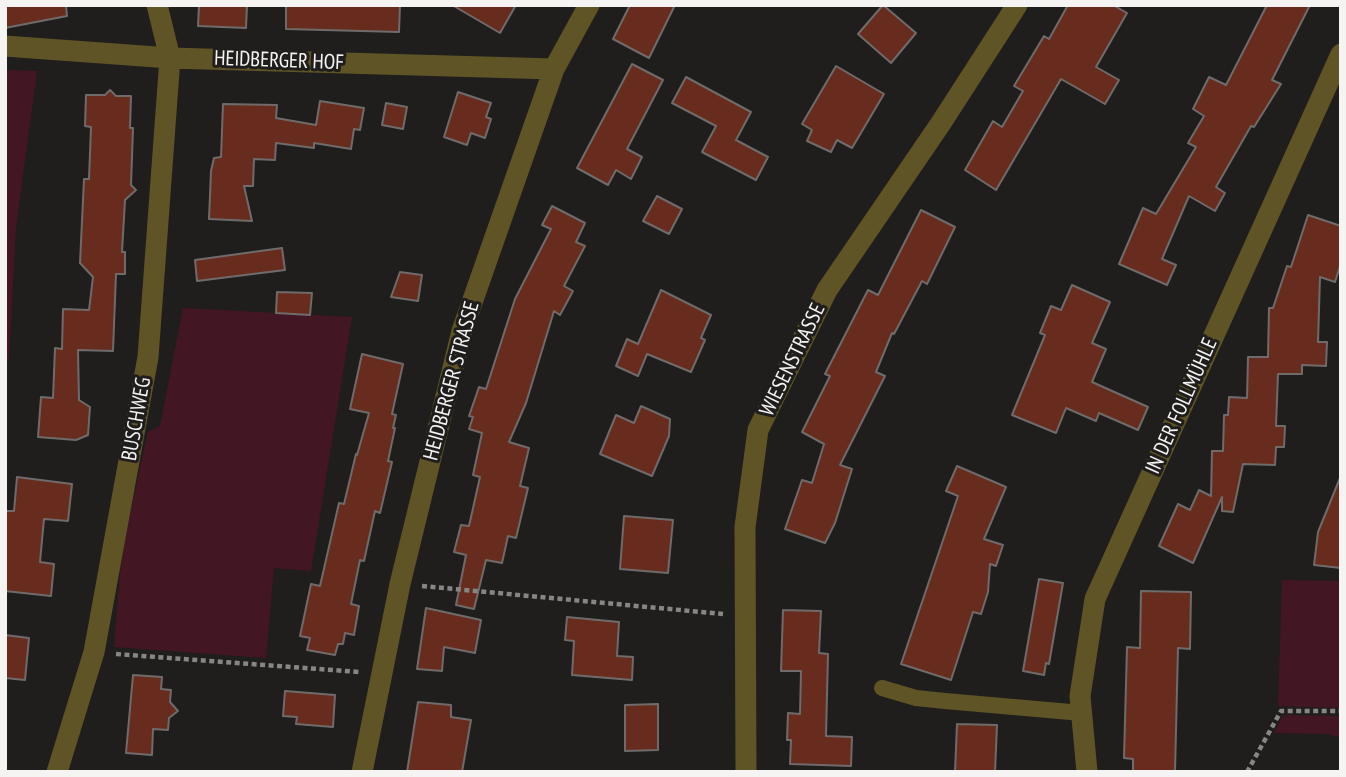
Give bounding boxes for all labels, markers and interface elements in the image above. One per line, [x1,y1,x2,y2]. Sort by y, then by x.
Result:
street label: HEIDBERGER HOF [214,46,344,76]
street label: HEIDBERGER STRASSE [419,299,485,463]
street label: WIESENSTRASSE [755,300,831,420]
street label: IN DER FOLLMÜHLE [1141,334,1223,478]
street label: BUSCHWEG [117,375,157,463]

